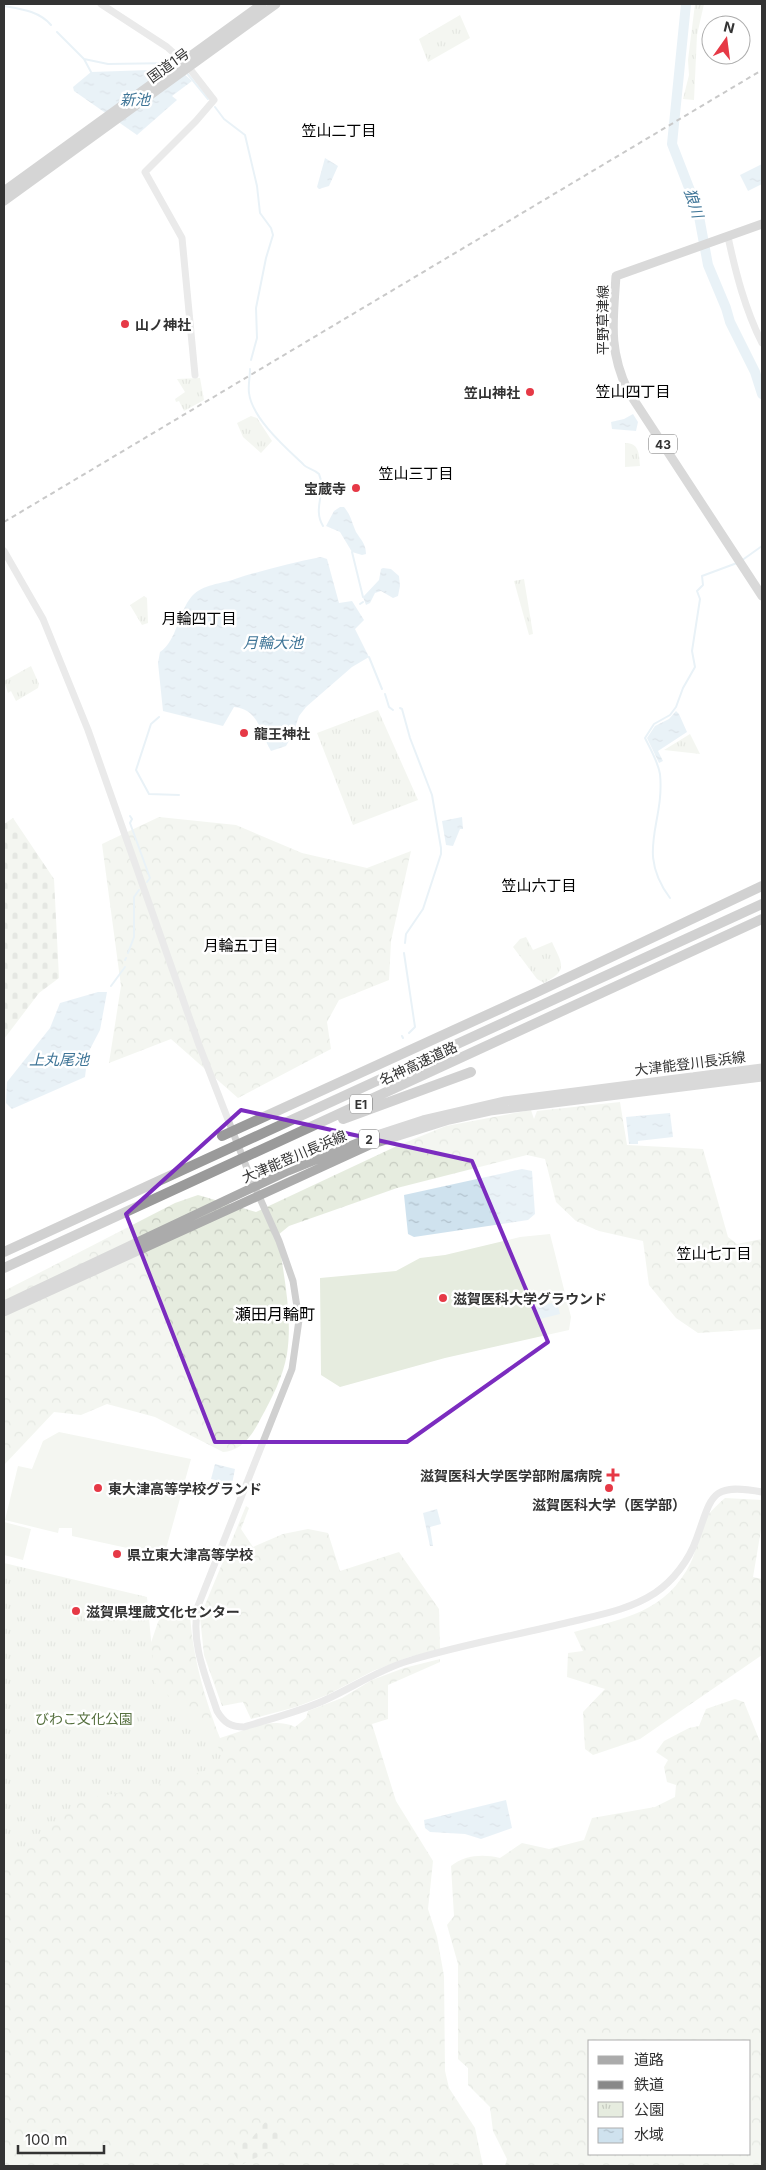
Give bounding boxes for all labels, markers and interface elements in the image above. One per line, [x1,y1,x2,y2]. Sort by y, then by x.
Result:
north arrow [701,15,751,65]
text: N [722,17,736,36]
street label: 国道1号 [144,44,192,86]
water label: 新池 [120,90,152,109]
district label: 笠山二丁目 [301,121,377,140]
water label: 狼川 [680,186,708,222]
street label: 平野草津線 [594,285,611,355]
place label: 山ノ神社 [135,316,191,333]
marker: 山ノ神社 [119,318,131,330]
district label: 笠山四丁目 [595,382,671,401]
place label: 笠山神社 [464,384,520,401]
marker: 笠山神社 [524,386,536,398]
road number: 43 [649,434,677,454]
district label: 笠山三丁目 [378,464,454,483]
place label: 宝蔵寺 [304,480,346,497]
marker: 宝蔵寺 [350,482,362,494]
district label: 月輪四丁目 [161,609,237,628]
water label: 月輪大池 [243,633,305,652]
place label: 龍王神社 [254,725,310,742]
marker: 龍王神社 [238,727,250,739]
district label: 笠山六丁目 [501,876,577,895]
district label: 月輪五丁目 [203,936,279,955]
street label: 名神高速道路 [376,1038,460,1088]
street label: 大津能登川長浜線 [633,1048,747,1078]
water label: 上丸尾池 [29,1050,91,1069]
road number: E1 [350,1094,372,1114]
street label: 大津能登川長浜線 [239,1126,349,1186]
road number: 2 [359,1130,379,1148]
district label: 笠山七丁目 [676,1244,752,1263]
place label: 滋賀医科大学グラウンド [453,1290,607,1307]
marker: 滋賀医科大学グラウンド [437,1292,449,1304]
district label: 瀬田月輪町 [235,1304,315,1324]
place label: 滋賀医科大学医学部附属病院 [420,1467,602,1484]
marker: 滋賀医科大学医学部附属病院 [606,1468,620,1482]
place label: 東大津高等学校グランド [108,1480,262,1497]
marker: 東大津高等学校グランド [92,1482,104,1494]
marker: 滋賀医科大学（医学部） [603,1482,615,1494]
place label: 滋賀医科大学（医学部） [532,1496,686,1513]
place label: 県立東大津高等学校 [127,1546,253,1563]
marker: 県立東大津高等学校 [111,1548,123,1560]
place label: 滋賀県埋蔵文化センター [86,1603,240,1620]
marker: 滋賀県埋蔵文化センター [70,1605,82,1617]
park label: びわこ文化公園 [35,1710,133,1727]
legend [588,2040,751,2155]
text: 道路 [634,2050,664,2069]
text: 鉄道 [634,2075,664,2094]
text: 公園 [634,2100,664,2119]
scale bar [18,2122,104,2154]
text: 水域 [634,2125,664,2144]
text: 100 m [25,2130,67,2149]

